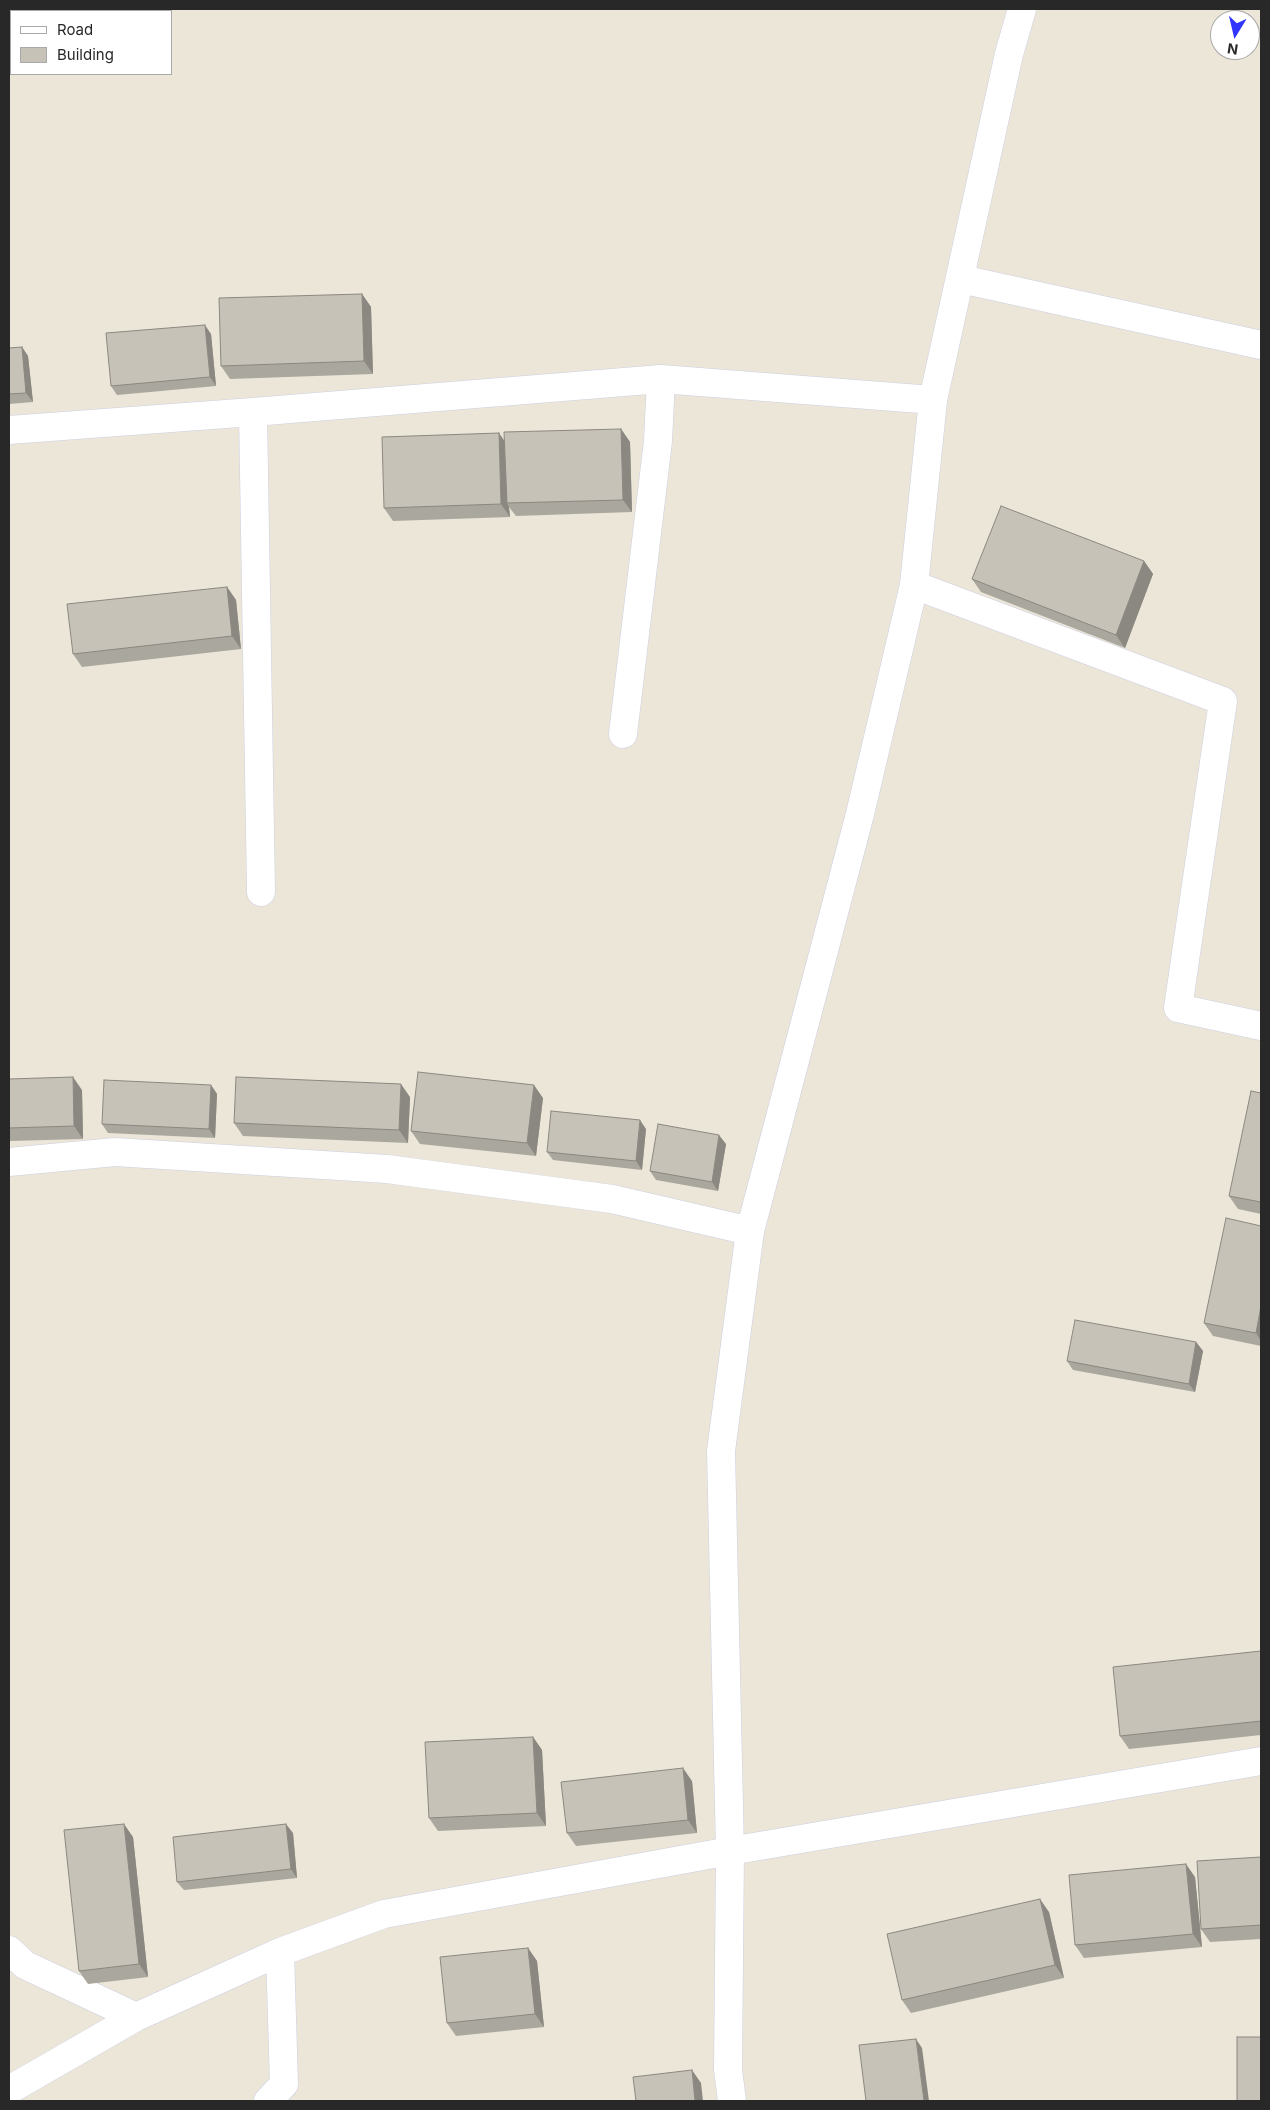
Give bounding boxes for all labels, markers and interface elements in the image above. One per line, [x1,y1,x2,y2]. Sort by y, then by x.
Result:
legend [10,10,172,75]
north arrow [1210,10,1260,60]
text: Road [57,20,93,39]
text: N [1226,40,1239,59]
text: Building [57,45,114,64]

